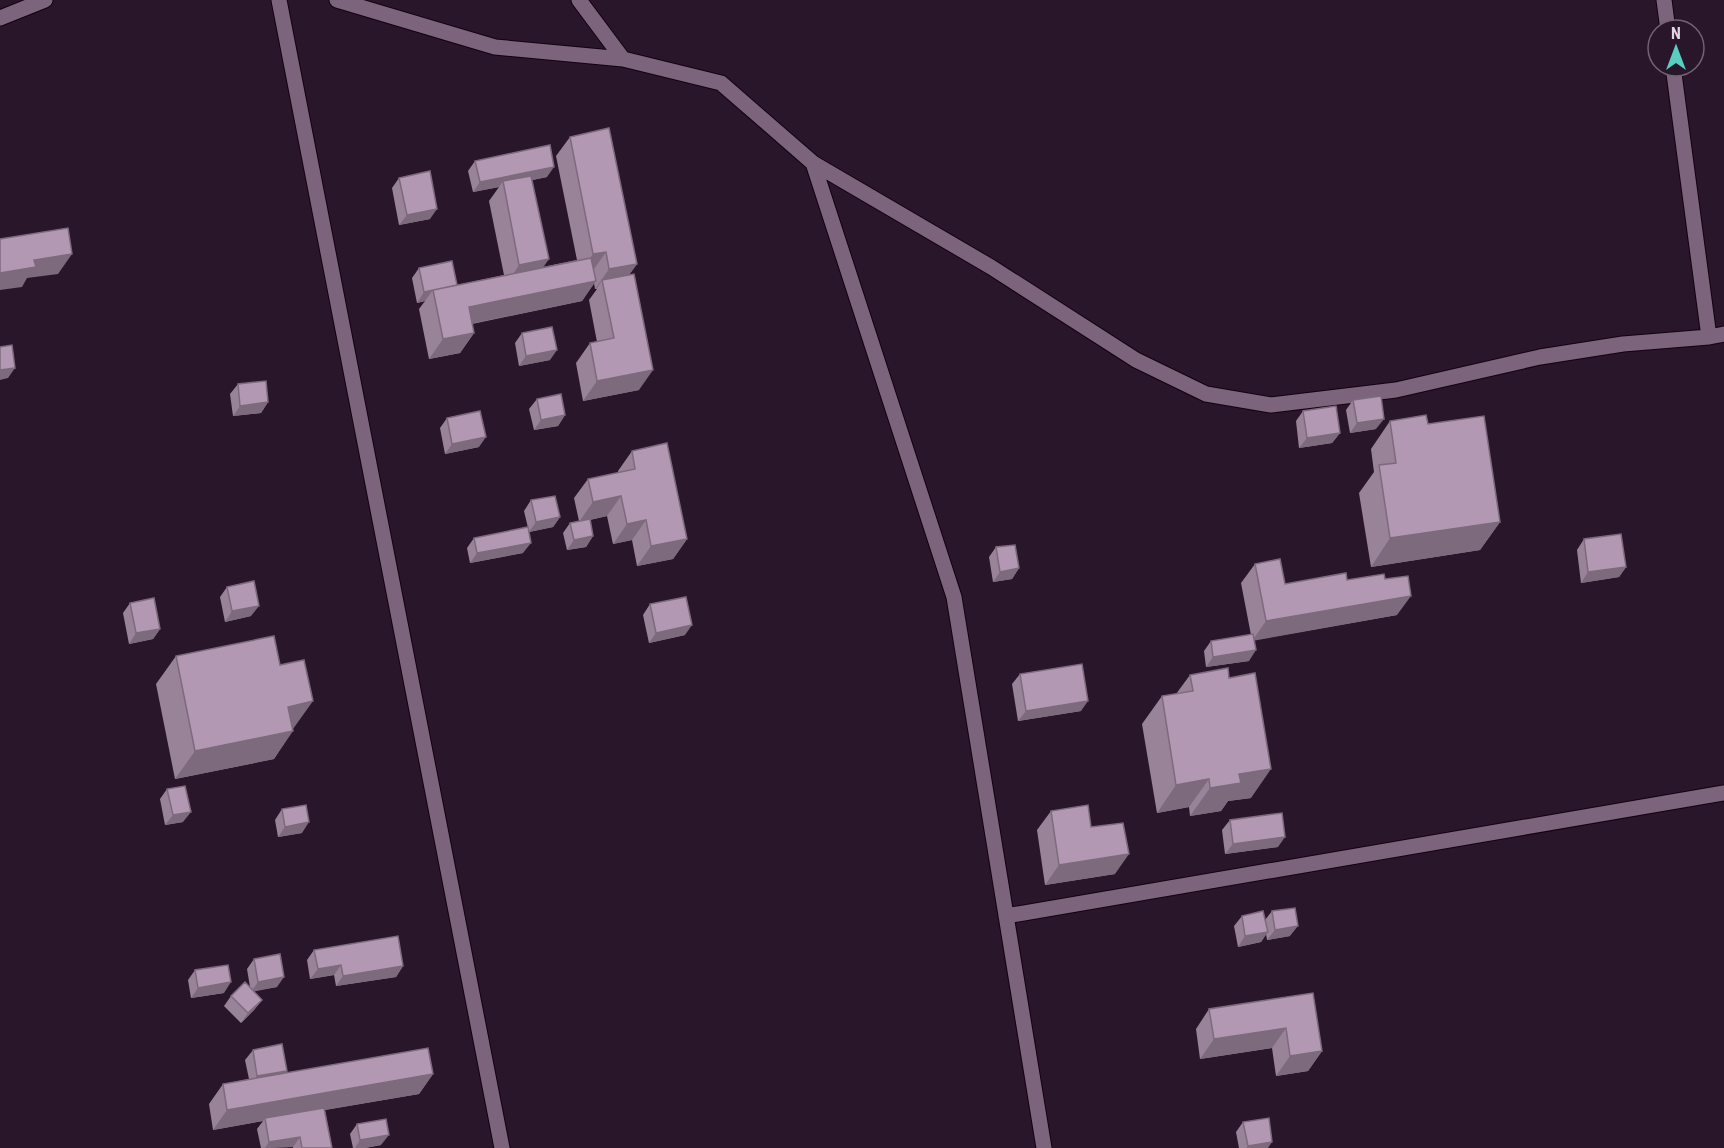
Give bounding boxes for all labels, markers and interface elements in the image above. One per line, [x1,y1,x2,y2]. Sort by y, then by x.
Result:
north arrow [1646,18,1706,78]
text: N [1671,24,1681,43]

